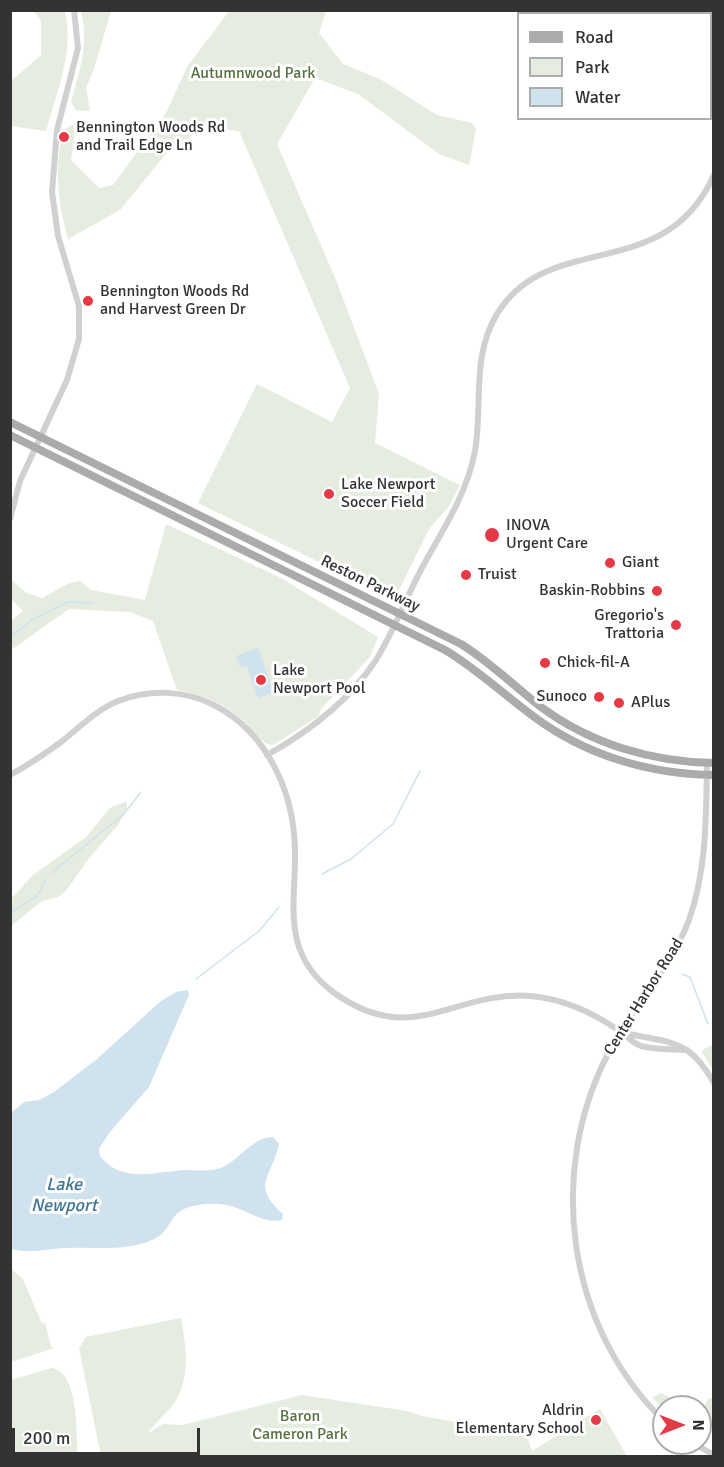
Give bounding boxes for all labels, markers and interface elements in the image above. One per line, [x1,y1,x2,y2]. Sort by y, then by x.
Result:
legend [517,12,712,120]
text: Road [575,26,614,48]
text: Park [575,56,610,78]
park label: Autumnwood Park [191,64,315,84]
text: Water [575,86,620,108]
place label: Bennington Woods Rd and Trail Edge Ln [76,118,225,156]
marker: Bennington Woods Rd and Trail Edge Ln [57,130,71,144]
place label: Bennington Woods Rd and Harvest Green Dr [100,282,249,320]
marker: Bennington Woods Rd and Harvest Green Dr [81,294,95,308]
place label: Lake Newport Soccer Field [341,475,435,513]
marker: Lake Newport Soccer Field [322,487,336,501]
place label: INOVA Urgent Care [506,516,588,554]
marker: INOVA Urgent Care [483,526,501,544]
street label: Reston Parkway [317,552,423,616]
place label: Giant [622,553,659,573]
marker: Giant [603,556,617,570]
place label: Truist [478,565,517,585]
marker: Truist [459,568,473,582]
place label: Baskin-Robbins [539,581,645,601]
marker: Baskin-Robbins [650,584,664,598]
place label: Gregorio's Trattoria [594,606,664,644]
marker: Gregorio's Trattoria [669,618,683,632]
place label: Chick-fil-A [557,653,630,673]
marker: Chick-fil-A [538,656,552,670]
place label: Lake Newport Pool [273,661,365,699]
marker: Lake Newport Pool [254,673,268,687]
place label: Sunoco [537,687,587,707]
marker: Sunoco [592,690,606,704]
place label: APlus [631,693,670,713]
marker: APlus [612,696,626,710]
street label: Center Harbor Road [600,935,688,1059]
water label: Lake Newport [31,1174,97,1216]
north arrow [652,1395,712,1455]
place label: Aldrin Elementary School [455,1401,584,1439]
park label: Baron Cameron Park [252,1407,348,1445]
marker: Aldrin Elementary School [589,1413,603,1427]
scale bar [15,1416,202,1454]
text: N [688,1419,708,1431]
text: 200 m [23,1427,70,1449]

